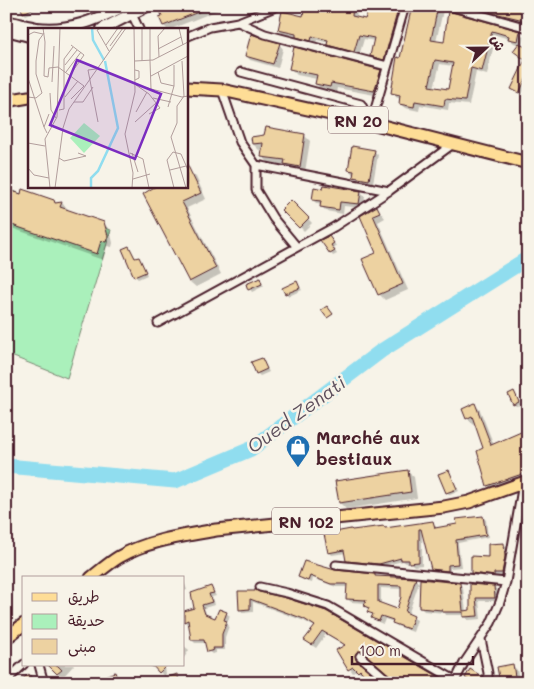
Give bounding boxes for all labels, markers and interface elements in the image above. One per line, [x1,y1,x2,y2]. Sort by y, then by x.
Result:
north arrow [462,22,512,72]
inset map [28,28,188,188]
text: ش [487,32,510,54]
road number: RN 20 [328,106,388,134]
water label: Oued Zenati [242,370,351,458]
place label: Marché aux bestiaux [316,425,420,470]
shop icon: Marché aux bestiaux [285,434,311,468]
road number: RN 102 [272,508,340,534]
legend [22,576,185,666]
text: طريق [68,586,100,606]
text: حديقة [68,610,105,630]
scale bar [352,634,473,666]
text: مبنى [68,636,96,657]
text: 100 m [359,640,401,660]

